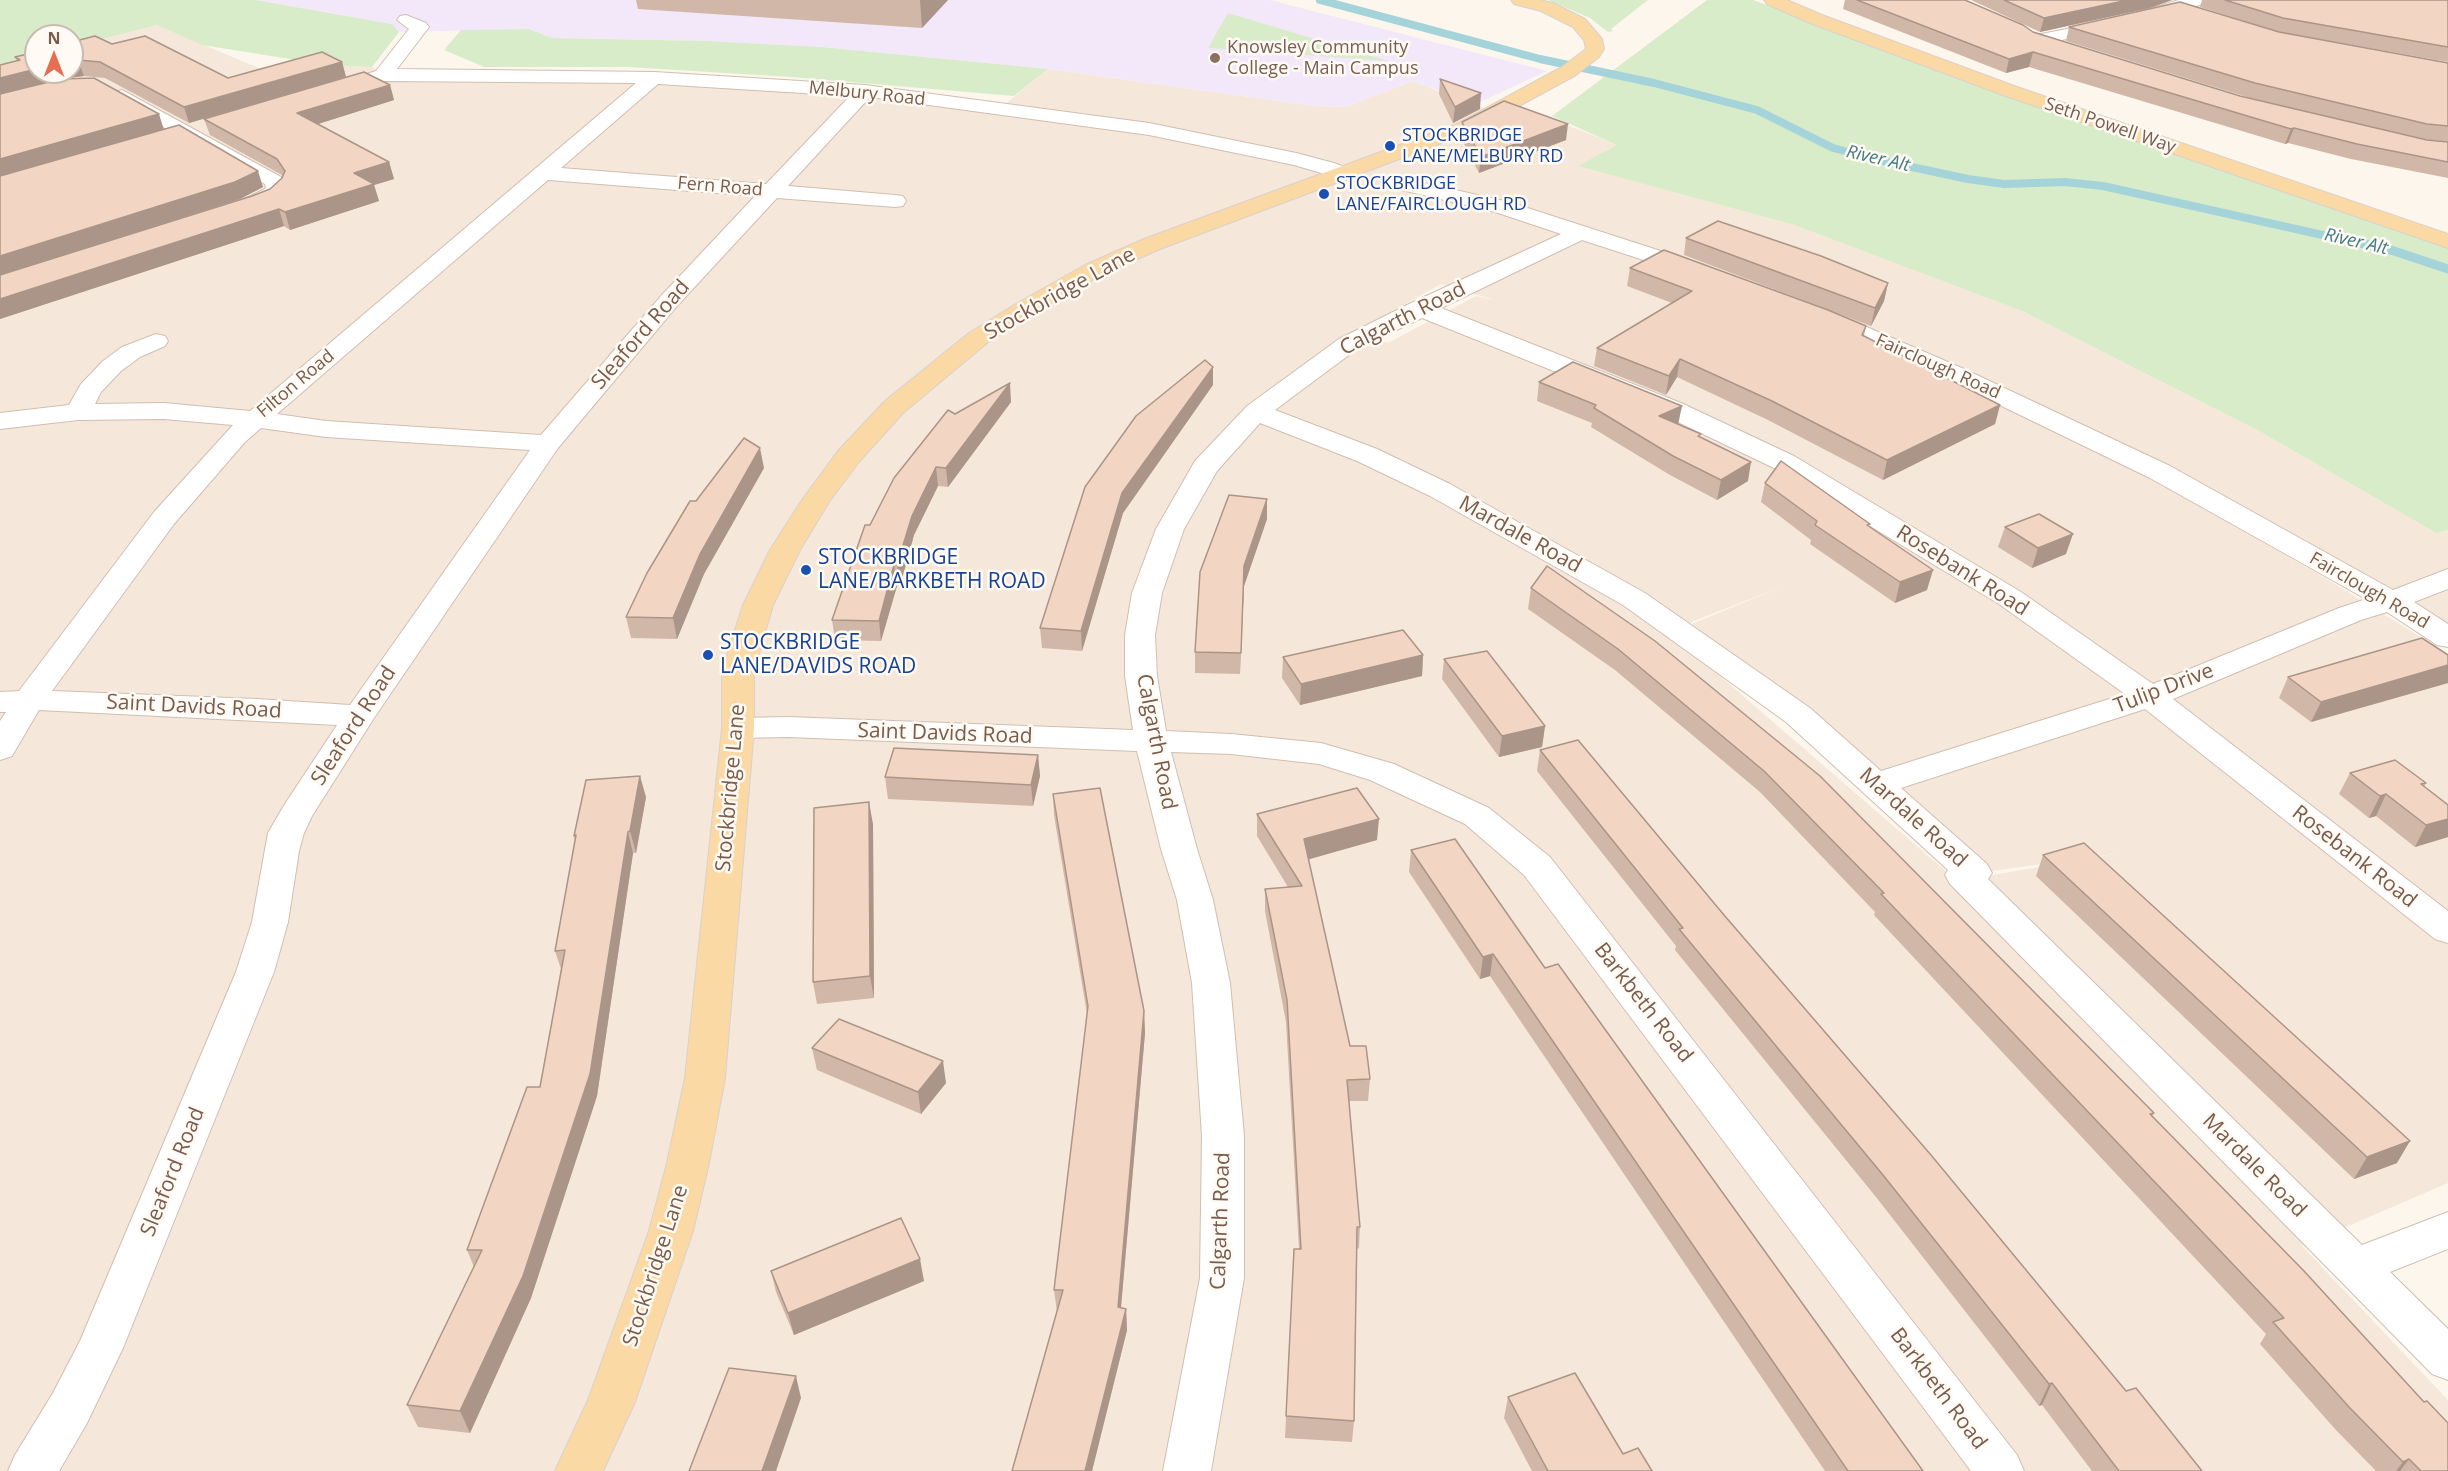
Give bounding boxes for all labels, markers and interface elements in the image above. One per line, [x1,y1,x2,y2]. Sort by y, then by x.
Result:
north arrow [24,24,84,84]
text: N [47,27,61,49]
place label: Knowsley Community College - Main Campus [1227,37,1418,80]
marker: Knowsley Community College - Main Campus [1208,51,1222,65]
street label: Melbury Road [808,77,926,111]
street label: Seth Powell Way [2042,93,2178,159]
place label: STOCKBRIDGE LANE/MELBURY RD [1402,125,1563,168]
marker: STOCKBRIDGE LANE/MELBURY RD [1383,139,1397,153]
water label: River Alt [1844,141,1912,177]
street label: Fern Road [677,173,763,201]
place label: STOCKBRIDGE LANE/FAIRCLOUGH RD [1336,173,1527,216]
marker: STOCKBRIDGE LANE/FAIRCLOUGH RD [1317,187,1331,201]
water label: River Alt [2322,224,2390,260]
street label: Stockbridge Lane [980,242,1140,346]
street label: Sleaford Road [587,275,695,395]
street label: Calgarth Road [1336,276,1470,362]
street label: Fairclough Road [1872,330,2004,404]
street label: Filton Road [253,345,339,423]
street label: Mardale Road [1454,491,1586,579]
street label: Rosebank Road [1891,520,2033,622]
place label: STOCKBRIDGE LANE/BARKBETH ROAD [818,545,1046,595]
street label: Fairclough Road [2305,548,2433,634]
marker: STOCKBRIDGE LANE/BARKBETH ROAD [799,563,813,577]
place label: STOCKBRIDGE LANE/DAVIDS ROAD [720,630,916,680]
marker: STOCKBRIDGE LANE/DAVIDS ROAD [701,648,715,662]
street label: Tulip Drive [2111,658,2217,720]
street label: Sleaford Road [306,662,402,790]
street label: Calgarth Road [1130,672,1182,812]
street label: Saint Davids Road [106,690,282,724]
street label: Stockbridge Lane [711,703,751,873]
street label: Saint Davids Road [857,718,1033,750]
street label: Mardale Road [1854,763,1972,873]
street label: Rosebank Road [2287,800,2421,914]
street label: Barkbeth Road [1588,938,1698,1068]
street label: Sleaford Road [136,1104,210,1240]
street label: Mardale Road [2197,1109,2311,1223]
street label: Calgarth Road [1206,1152,1236,1290]
street label: Stockbridge Lane [618,1182,694,1350]
street label: Barkbeth Road [1884,1323,1992,1455]

